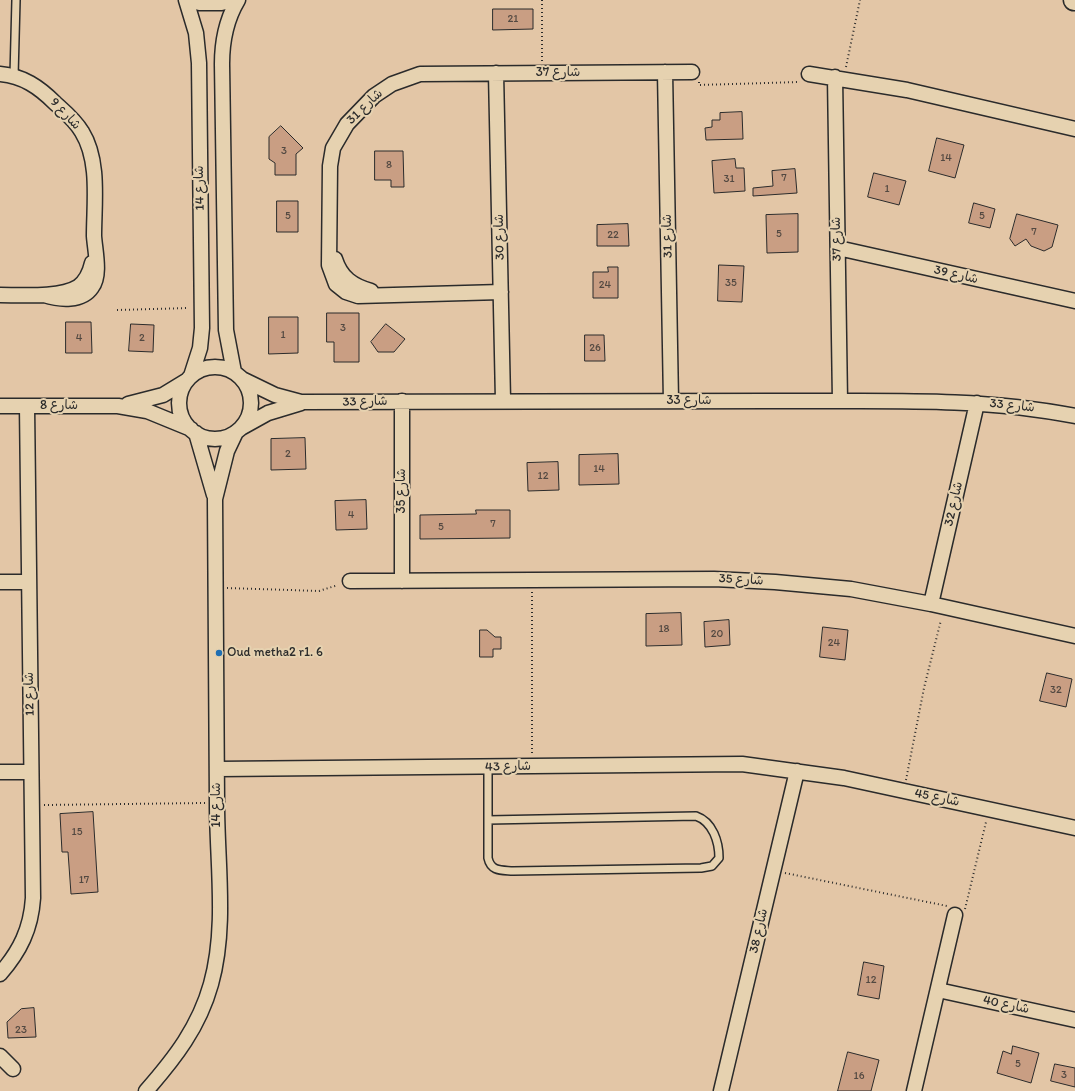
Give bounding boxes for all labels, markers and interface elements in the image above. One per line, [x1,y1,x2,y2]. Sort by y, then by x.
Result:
house number: 21 [508,12,518,26]
street label: شارع 37 [536,65,580,81]
street label: شارع 31 [344,86,386,128]
street label: شارع 9 [46,95,84,133]
house number: 3 [281,144,287,158]
house number: 14 [940,151,952,165]
house number: 8 [386,158,392,172]
street label: شارع 14 [192,165,208,211]
house number: 7 [781,171,787,185]
house number: 31 [723,172,735,186]
house number: 1 [884,182,890,196]
house number: 5 [285,209,291,223]
house number: 5 [979,209,985,223]
street label: شارع 30 [492,214,508,260]
street label: شارع 31 [660,214,676,258]
street label: شارع 37 [829,217,845,261]
house number: 7 [1031,225,1037,239]
house number: 5 [776,227,782,241]
house number: 22 [607,228,619,242]
street label: شارع 39 [932,262,980,288]
house number: 35 [725,276,737,290]
house number: 24 [599,278,611,292]
house number: 3 [340,321,346,335]
house number: 1 [280,328,286,342]
house number: 4 [76,331,82,345]
house number: 2 [139,331,145,345]
house number: 26 [589,341,601,355]
street label: شارع 33 [666,393,712,409]
street label: شارع 33 [342,394,388,410]
street label: شارع 33 [989,396,1035,416]
street label: شارع 8 [40,398,78,414]
house number: 2 [285,447,291,461]
house number: 14 [593,462,605,476]
street label: شارع 35 [394,469,410,513]
house number: 12 [538,469,548,483]
street label: شارع 32 [941,480,967,528]
house number: 4 [348,508,354,522]
house number: 7 [490,517,496,531]
house number: 5 [438,520,444,534]
street label: شارع 35 [718,571,764,589]
house number: 18 [658,622,670,636]
house number: 20 [711,627,723,641]
house number: 24 [828,636,840,650]
place label: Oud metha2 r1. 6 [227,645,323,661]
marker: Oud metha2 r1. 6 [214,648,224,658]
street label: شارع 12 [22,672,38,716]
house number: 32 [1050,683,1062,697]
street label: شارع 43 [485,759,531,775]
street label: شارع 14 [209,783,225,827]
street label: شارع 45 [913,786,961,810]
house number: 15 [72,825,82,839]
house number: 17 [79,873,89,887]
street label: شارع 38 [746,907,772,955]
house number: 12 [866,973,876,987]
street label: شارع 40 [981,992,1031,1018]
house number: 23 [15,1023,27,1037]
house number: 5 [1015,1057,1021,1071]
house number: 3 [1061,1068,1067,1082]
house number: 16 [854,1069,864,1083]

